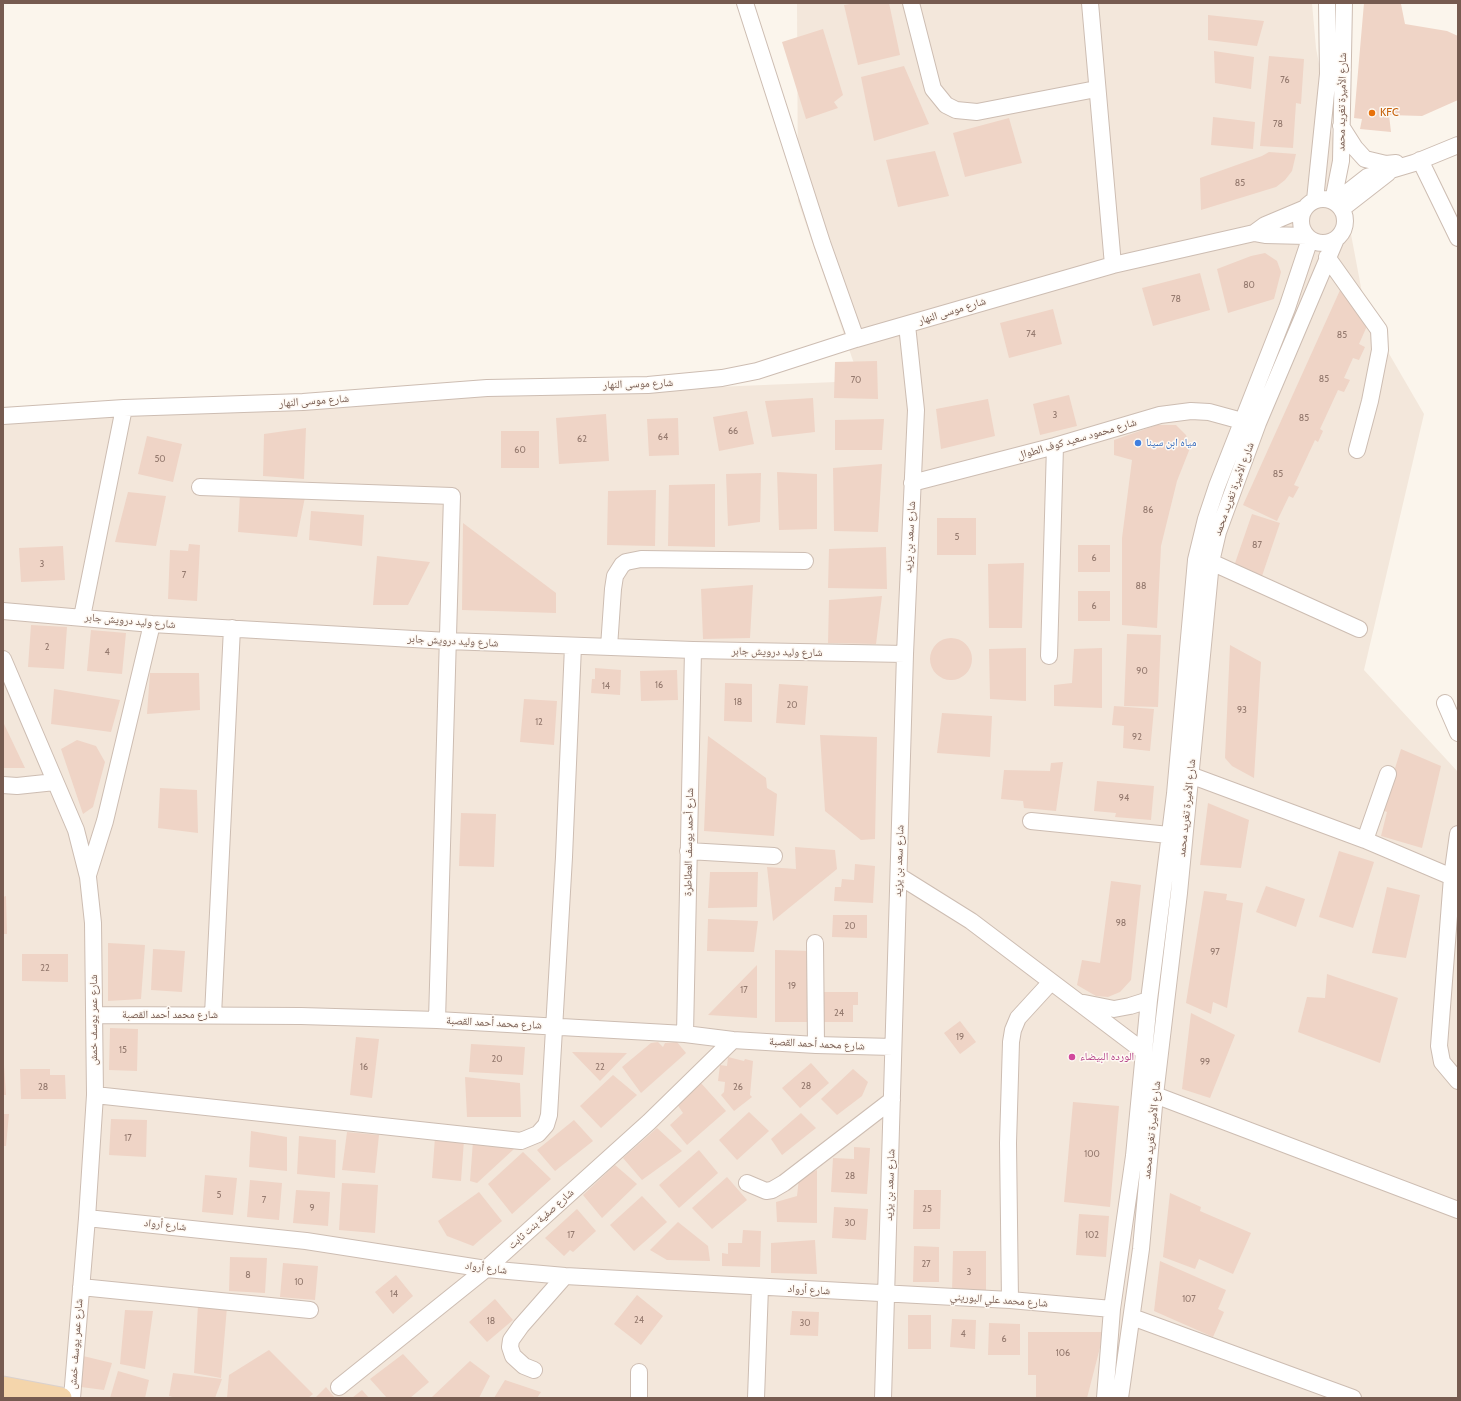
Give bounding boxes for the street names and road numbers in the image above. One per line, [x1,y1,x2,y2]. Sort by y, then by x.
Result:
street label: شارع الأميرة تغريد محمد [1335,53,1349,151]
street label: شارع موسى النهار [917,294,987,328]
street label: شارع موسى النهار [603,376,673,392]
street label: شارع موسى النهار [279,392,349,410]
street label: شارع محمود سعيد كوف الطوال [1016,416,1138,462]
street label: شارع الأميرة تغريد محمد [1211,441,1257,537]
street label: شارع سعد بن يزيد [902,501,918,573]
street label: شارع وليد درويش جابر [84,610,176,632]
street label: شارع وليد درويش جابر [407,632,499,650]
street label: شارع وليد درويش جابر [731,645,823,659]
street label: شارع الأميرة تغريد محمد [1175,758,1199,858]
street label: شارع أحمد يوسف العطاطرة [681,788,697,896]
street label: شارع سعد بن يزيد [891,825,907,897]
street label: شارع عمر يوسف خمش [87,975,101,1065]
street label: شارع محمد أحمد القصبة [122,1008,218,1022]
street label: شارع محمد أحمد القصبة [446,1014,542,1032]
street label: شارع محمد أحمد القصبة [769,1035,865,1053]
street label: شارع الأميرة تغريد محمد [1140,1080,1164,1180]
street label: شارع سعد بن يزيد [882,1149,898,1221]
street label: شارع صفية بنت ثابت [505,1186,577,1252]
street label: شارع أرواد [143,1216,187,1234]
street label: شارع أرواد [464,1259,508,1277]
street label: شارع أرواد [787,1282,831,1298]
street label: شارع محمد علي البوريني [949,1290,1049,1310]
street label: شارع عمر يوسف خمش [66,1298,86,1390]

